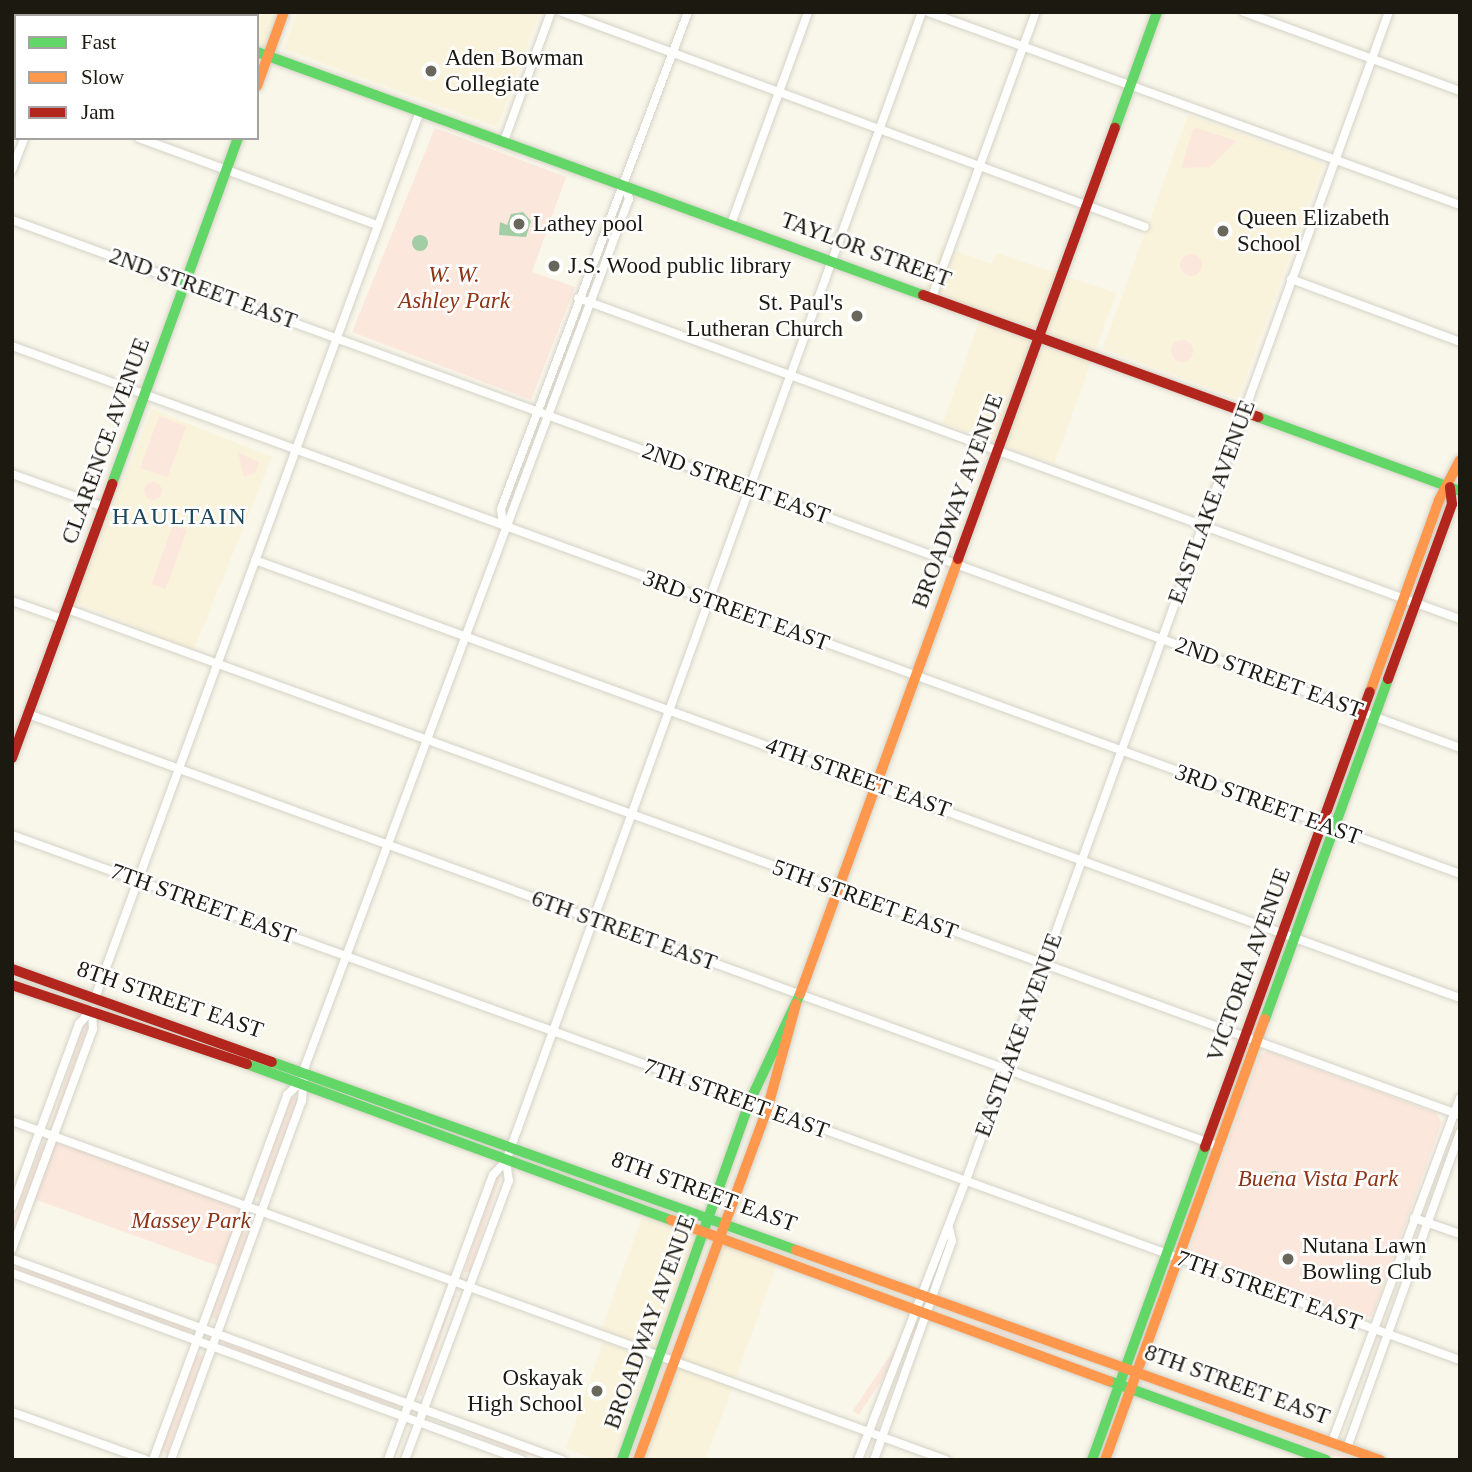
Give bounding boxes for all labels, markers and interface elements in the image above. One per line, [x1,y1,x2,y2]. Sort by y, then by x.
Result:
legend [14,14,259,140]
text: Fast [81,30,116,54]
place label: Aden Bowman Collegiate [445,44,584,98]
marker: Aden Bowman Collegiate [423,63,439,79]
text: Slow [81,65,124,89]
text: Jam [81,100,115,124]
place label: Queen Elizabeth School [1237,204,1390,258]
street label: TAYLOR STREET [777,206,955,294]
place label: Lathey pool [533,210,643,238]
marker: Lathey pool [511,216,527,232]
marker: Queen Elizabeth School [1215,223,1231,239]
street label: 2ND STREET EAST [105,242,301,336]
place label: J.S. Wood public library [568,252,792,280]
marker: J.S. Wood public library [546,258,562,274]
park label: W. W. Ashley Park [398,261,510,315]
place label: St. Paul's Lutheran Church [687,289,843,343]
marker: St. Paul's Lutheran Church [849,308,865,324]
street label: CLARENCE AVENUE [56,334,156,548]
street label: BROADWAY AVENUE [906,389,1010,613]
street label: EASTLAKE AVENUE [1162,396,1262,608]
street label: 2ND STREET EAST [638,437,834,531]
district label: HAULTAIN [113,503,247,531]
street label: 3RD STREET EAST [639,564,833,658]
street label: 2ND STREET EAST [1171,631,1367,725]
street label: 4TH STREET EAST [761,732,955,824]
street label: 3RD STREET EAST [1171,758,1365,852]
street label: 5TH STREET EAST [768,854,962,946]
street label: 7TH STREET EAST [106,858,300,950]
street label: VICTORIA AVENUE [1201,863,1297,1067]
street label: 6TH STREET EAST [527,885,721,977]
street label: EASTLAKE AVENUE [969,929,1069,1141]
street label: 8TH STREET EAST [73,955,267,1045]
street label: 7TH STREET EAST [639,1053,833,1145]
street label: 8TH STREET EAST [607,1146,801,1238]
park label: Buena Vista Park [1238,1165,1398,1193]
park label: Massey Park [131,1207,251,1235]
street label: BROADWAY AVENUE [598,1210,702,1434]
place label: Nutana Lawn Bowling Club [1302,1232,1432,1286]
street label: 7TH STREET EAST [1172,1245,1366,1337]
marker: Nutana Lawn Bowling Club [1280,1251,1296,1267]
street label: 8TH STREET EAST [1140,1339,1334,1431]
place label: Oskayak High School [467,1364,583,1418]
marker: Oskayak High School [589,1383,605,1399]

